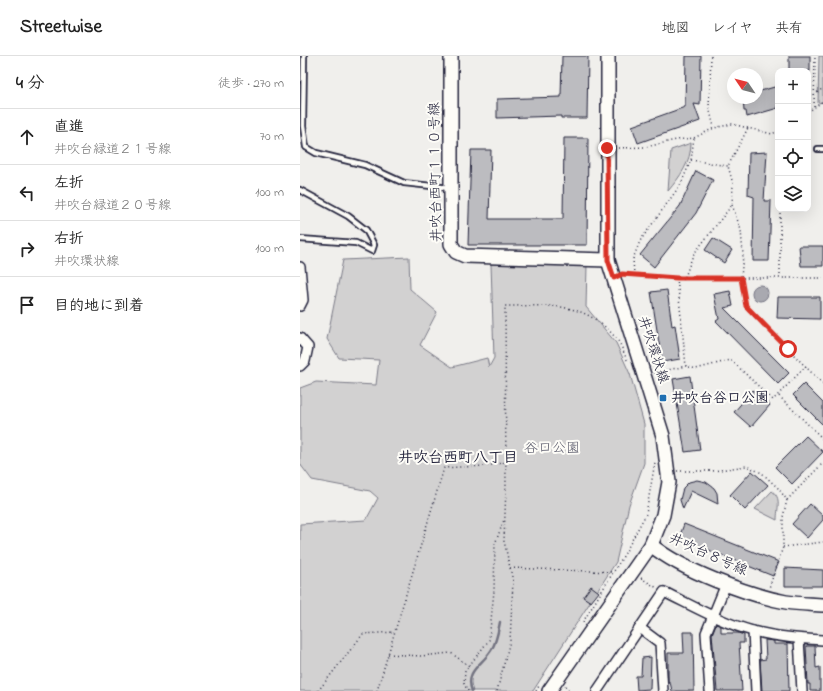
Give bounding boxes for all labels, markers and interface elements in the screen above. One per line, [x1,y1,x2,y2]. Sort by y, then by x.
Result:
text: Streetwise [20,14,102,41]
text: 地図 [662,18,690,39]
text: レイヤ [712,18,753,39]
text: 共有 [775,18,803,39]
north arrow [727,68,763,104]
map controls [775,68,811,212]
button: + [775,68,811,104]
text: 4 分 [16,71,44,96]
text: 徒歩 · 270 m [218,74,284,93]
street label: 井吹台西町１１０号線 [424,102,448,242]
button: − [775,104,811,140]
text: 直進 [54,116,84,138]
icon: ahead [16,126,38,148]
text: 70 m [260,127,284,146]
route end [598,139,616,157]
text: 井吹台緑道２１号線 [54,140,171,159]
button: locate [775,140,811,176]
text: 左折 [54,172,84,194]
button: layers [775,176,811,212]
icon: left [16,182,38,204]
text: 100 m [255,183,284,202]
text: 井吹台緑道２０号線 [54,196,171,215]
text: 右折 [54,228,84,250]
icon: right [16,238,38,260]
text: 100 m [255,239,284,258]
text: 井吹環状線 [54,252,119,271]
icon: arrive [16,294,38,316]
text: 目的地に到着 [54,295,144,317]
street label: 井吹環状線 [632,313,674,387]
route start [779,340,797,358]
place label: 井吹台谷口公園 [671,388,769,409]
marker: 井吹台谷口公園 [658,393,668,403]
park label: 谷口公園 [524,438,580,459]
district label: 井吹台西町八丁目 [398,447,518,469]
street label: 井吹台８号線 [665,528,751,582]

